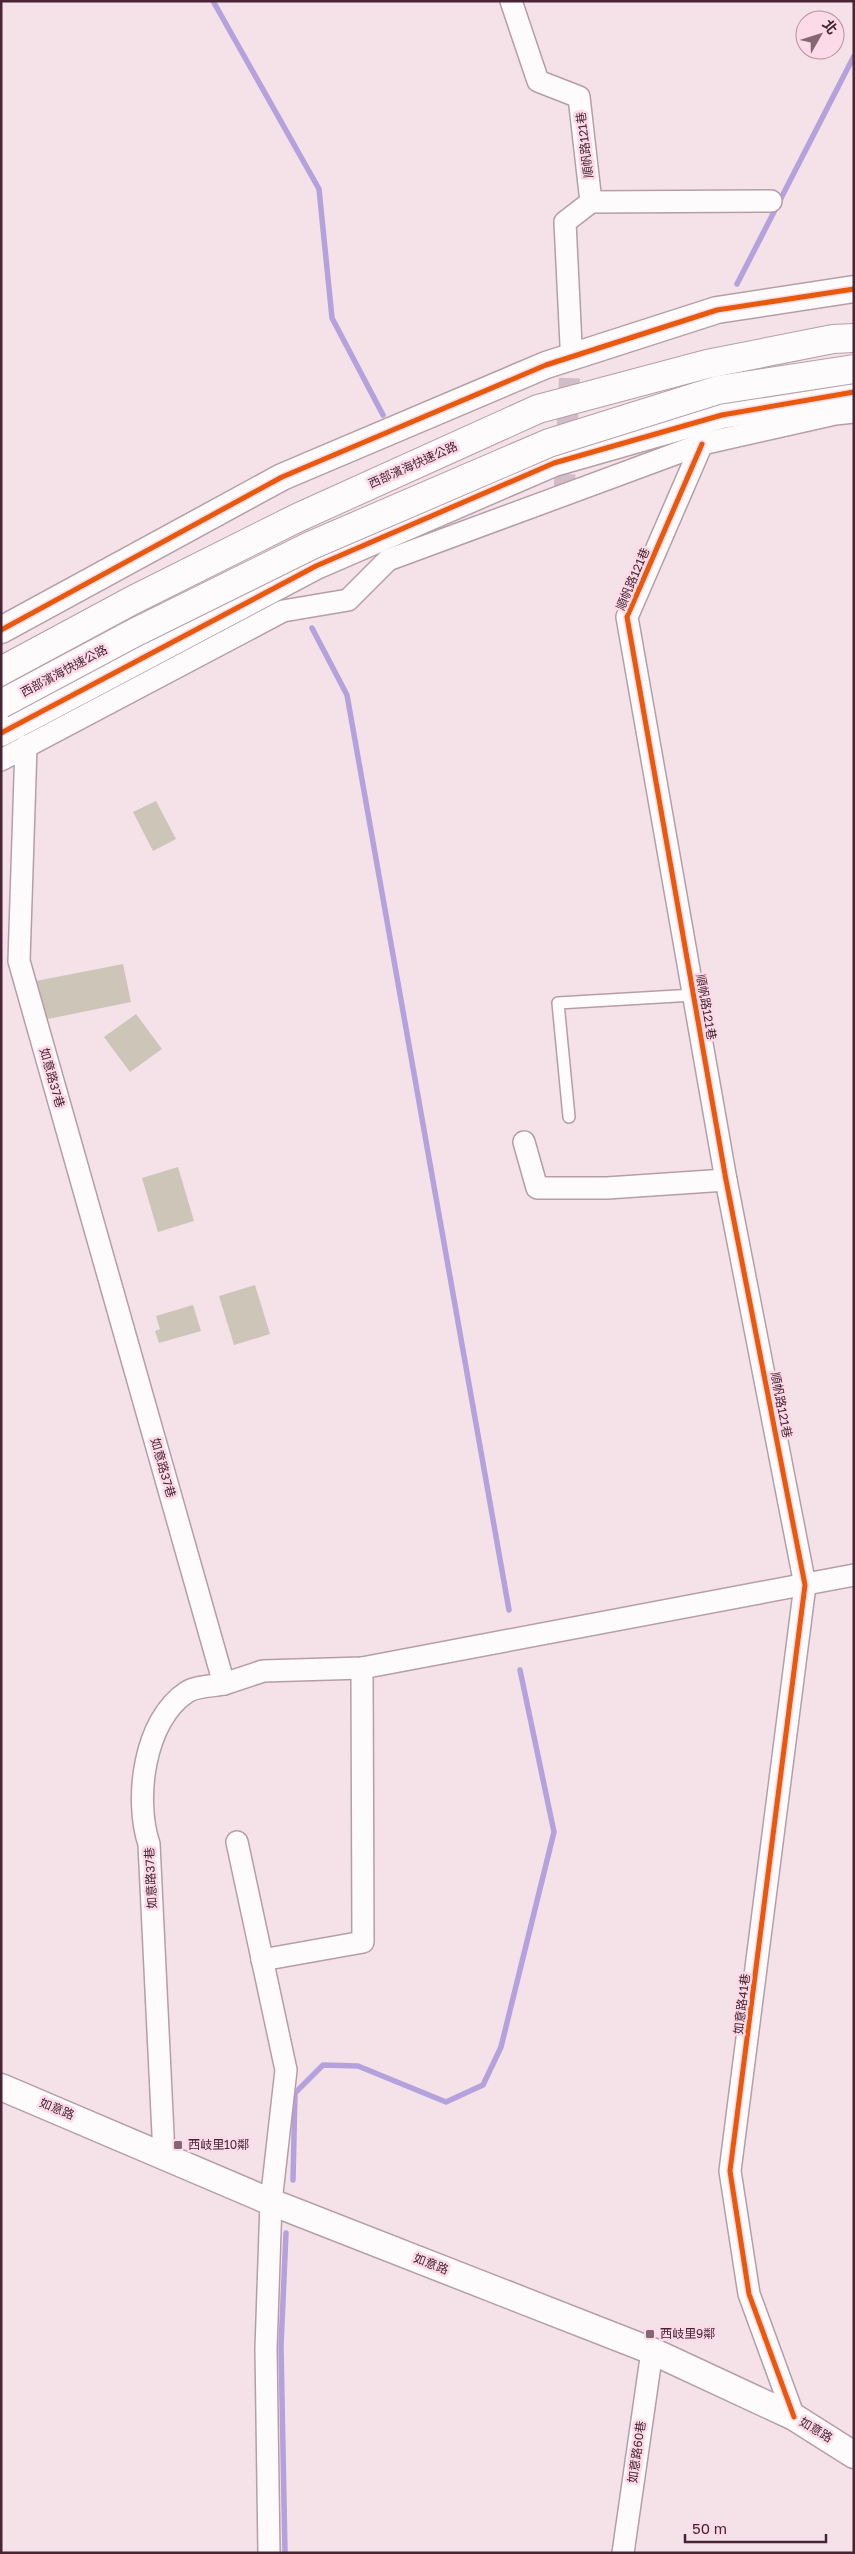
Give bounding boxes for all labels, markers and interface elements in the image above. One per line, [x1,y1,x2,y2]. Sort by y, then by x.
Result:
north arrow [795,10,845,60]
text: 北 [819,16,842,37]
street label: 順帆路121巷 [573,111,596,179]
street label: 西部濱海快速公路 [366,438,460,491]
street label: 順帆路121巷 [613,545,652,612]
street label: 西部濱海快速公路 [18,641,110,700]
street label: 順帆路121巷 [693,973,720,1041]
street label: 如意路37巷 [37,1046,68,1109]
street label: 順帆路121巷 [768,1371,795,1439]
street label: 如意路37巷 [148,1436,179,1499]
street label: 如意路37巷 [141,1847,160,1909]
street label: 如意路41巷 [730,1973,753,2035]
street label: 如意路 [38,2095,77,2122]
place label: 西岐里10鄰 [188,2137,249,2152]
marker: 西岐里10鄰 [172,2139,184,2151]
street label: 如意路 [412,2250,451,2277]
place label: 西岐里9鄰 [660,2326,715,2341]
marker: 西岐里9鄰 [644,2328,656,2340]
street label: 如意路 [797,2414,836,2445]
street label: 如意路60巷 [625,2420,648,2484]
scale bar [685,2512,826,2544]
text: 50 m [692,2519,727,2537]

